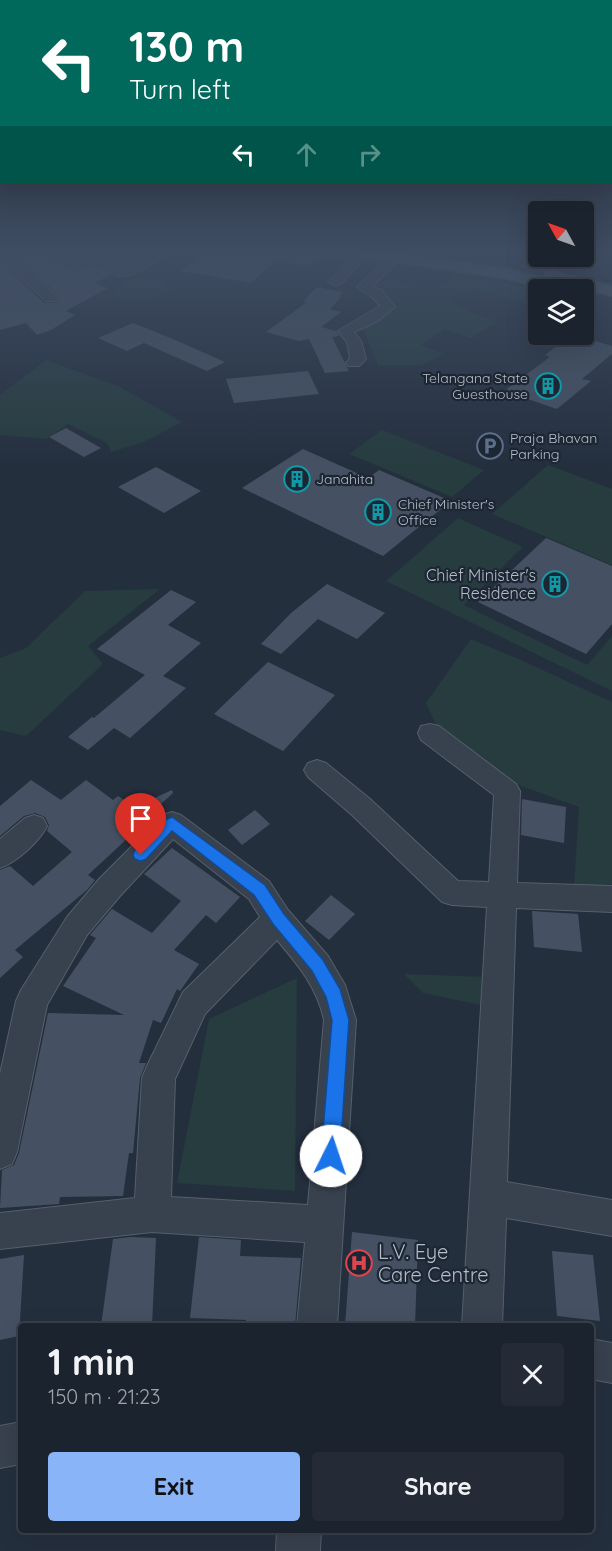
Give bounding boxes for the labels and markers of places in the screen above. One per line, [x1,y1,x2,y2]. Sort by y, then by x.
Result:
place label: Telangana State Guesthouse [422,369,528,403]
building icon: Telangana State Guesthouse [533,371,563,401]
place label: Praja Bhavan Parking [510,429,597,463]
parking icon: Praja Bhavan Parking [475,431,505,461]
building icon: Janahita [282,464,312,494]
place label: Janahita [316,470,373,488]
place label: Chief Minister's Office [398,495,494,529]
building icon: Chief Minister's Office [363,497,393,527]
place label: Chief Minister's Residence [426,565,536,603]
building icon: Chief Minister's Residence [540,569,570,599]
pin [115,793,166,855]
place label: L.V. Eye Care Centre [378,1239,488,1287]
hospital icon: L.V. Eye Care Centre [344,1248,374,1278]

